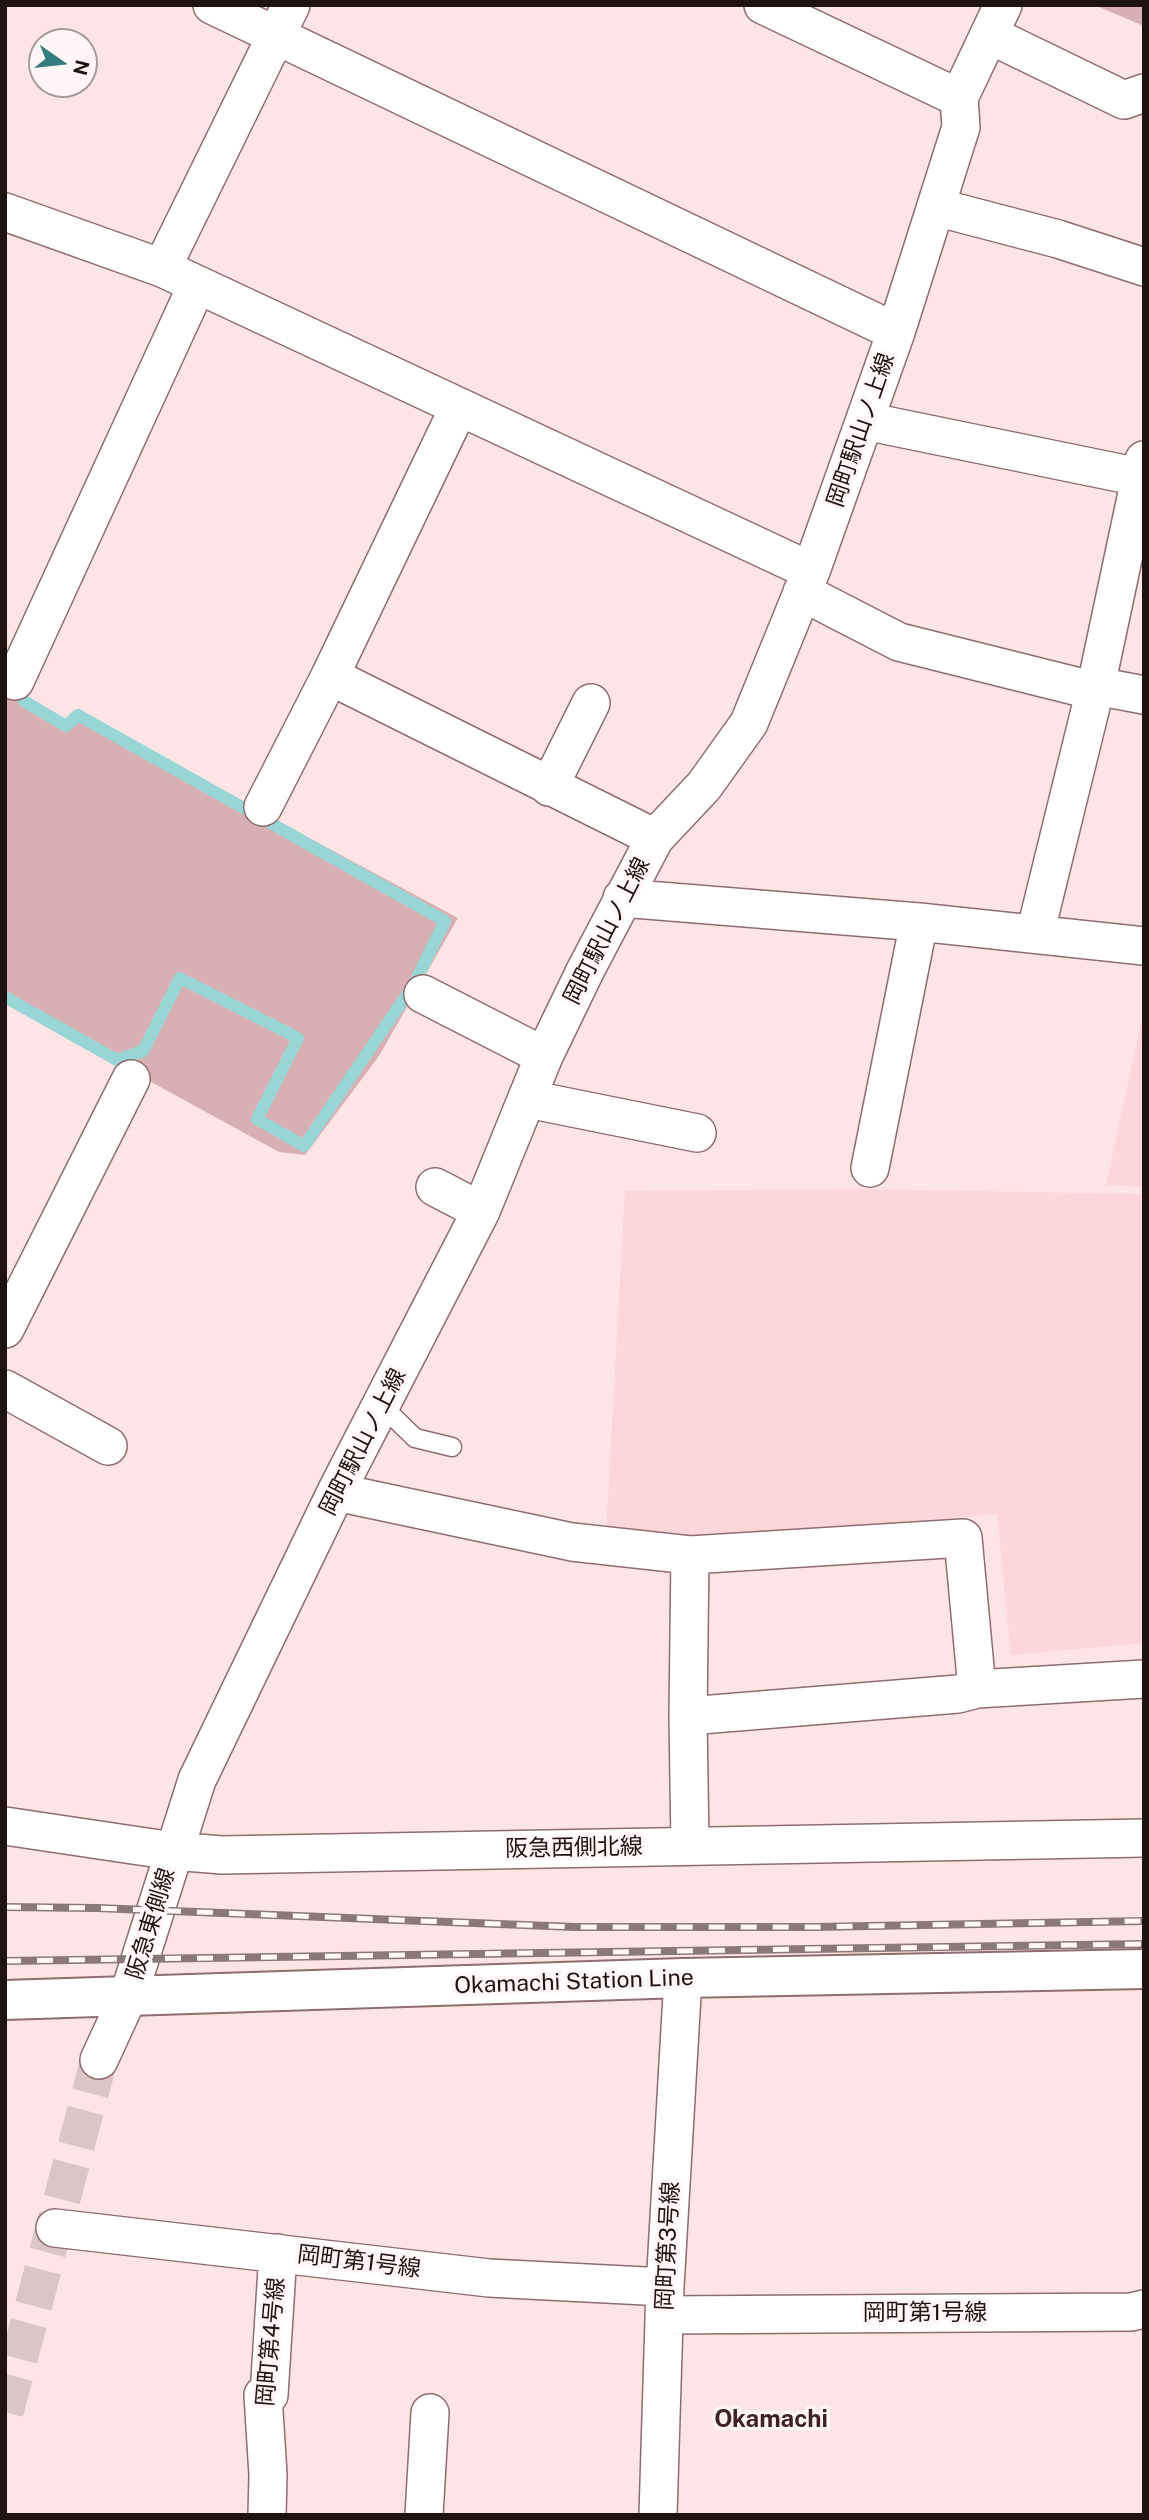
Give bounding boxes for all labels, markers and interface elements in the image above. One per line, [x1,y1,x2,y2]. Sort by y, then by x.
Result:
north arrow [28,28,98,98]
text: N [69,58,94,77]
street label: 岡町駅山ノ上線 [822,349,900,511]
street label: 岡町駅山ノ上線 [558,853,656,1009]
street label: 岡町駅山ノ上線 [314,1364,412,1520]
street label: 阪急西側北線 [505,1833,643,1863]
street label: 阪急東側線 [121,1865,181,1983]
street label: Okamachi Station Line [454,1964,694,2000]
street label: 岡町第3号線 [651,2181,685,2311]
street label: 岡町第1号線 [296,2241,422,2283]
street label: 岡町第4号線 [252,2276,290,2408]
street label: 岡町第1号線 [863,2299,987,2327]
district label: Okamachi [714,2406,828,2434]

